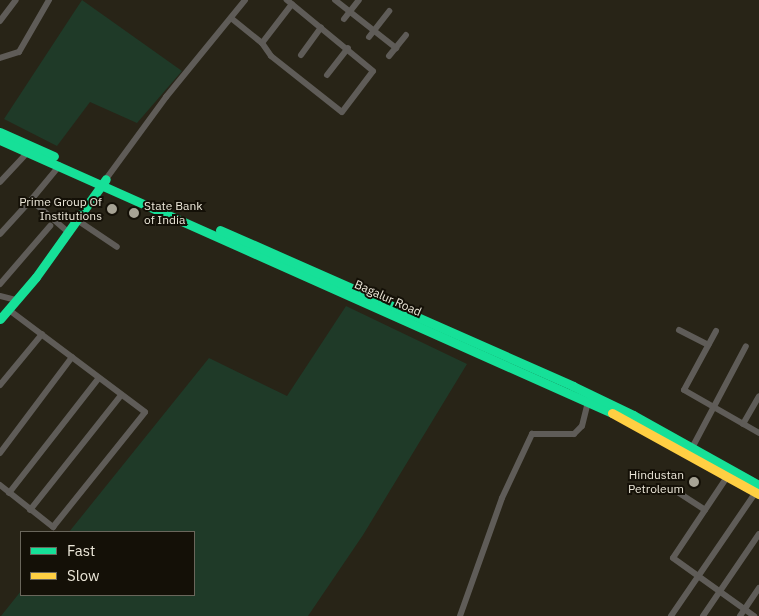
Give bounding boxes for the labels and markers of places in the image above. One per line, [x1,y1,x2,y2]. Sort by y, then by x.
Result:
place label: Prime Group Of Institutions [19,195,102,223]
place label: State Bank of India [144,199,203,227]
marker: Prime Group Of Institutions [106,203,118,215]
marker: State Bank of India [128,207,140,219]
place label: Hindustan Petroleum [628,468,684,496]
marker: Hindustan Petroleum [688,476,700,488]

